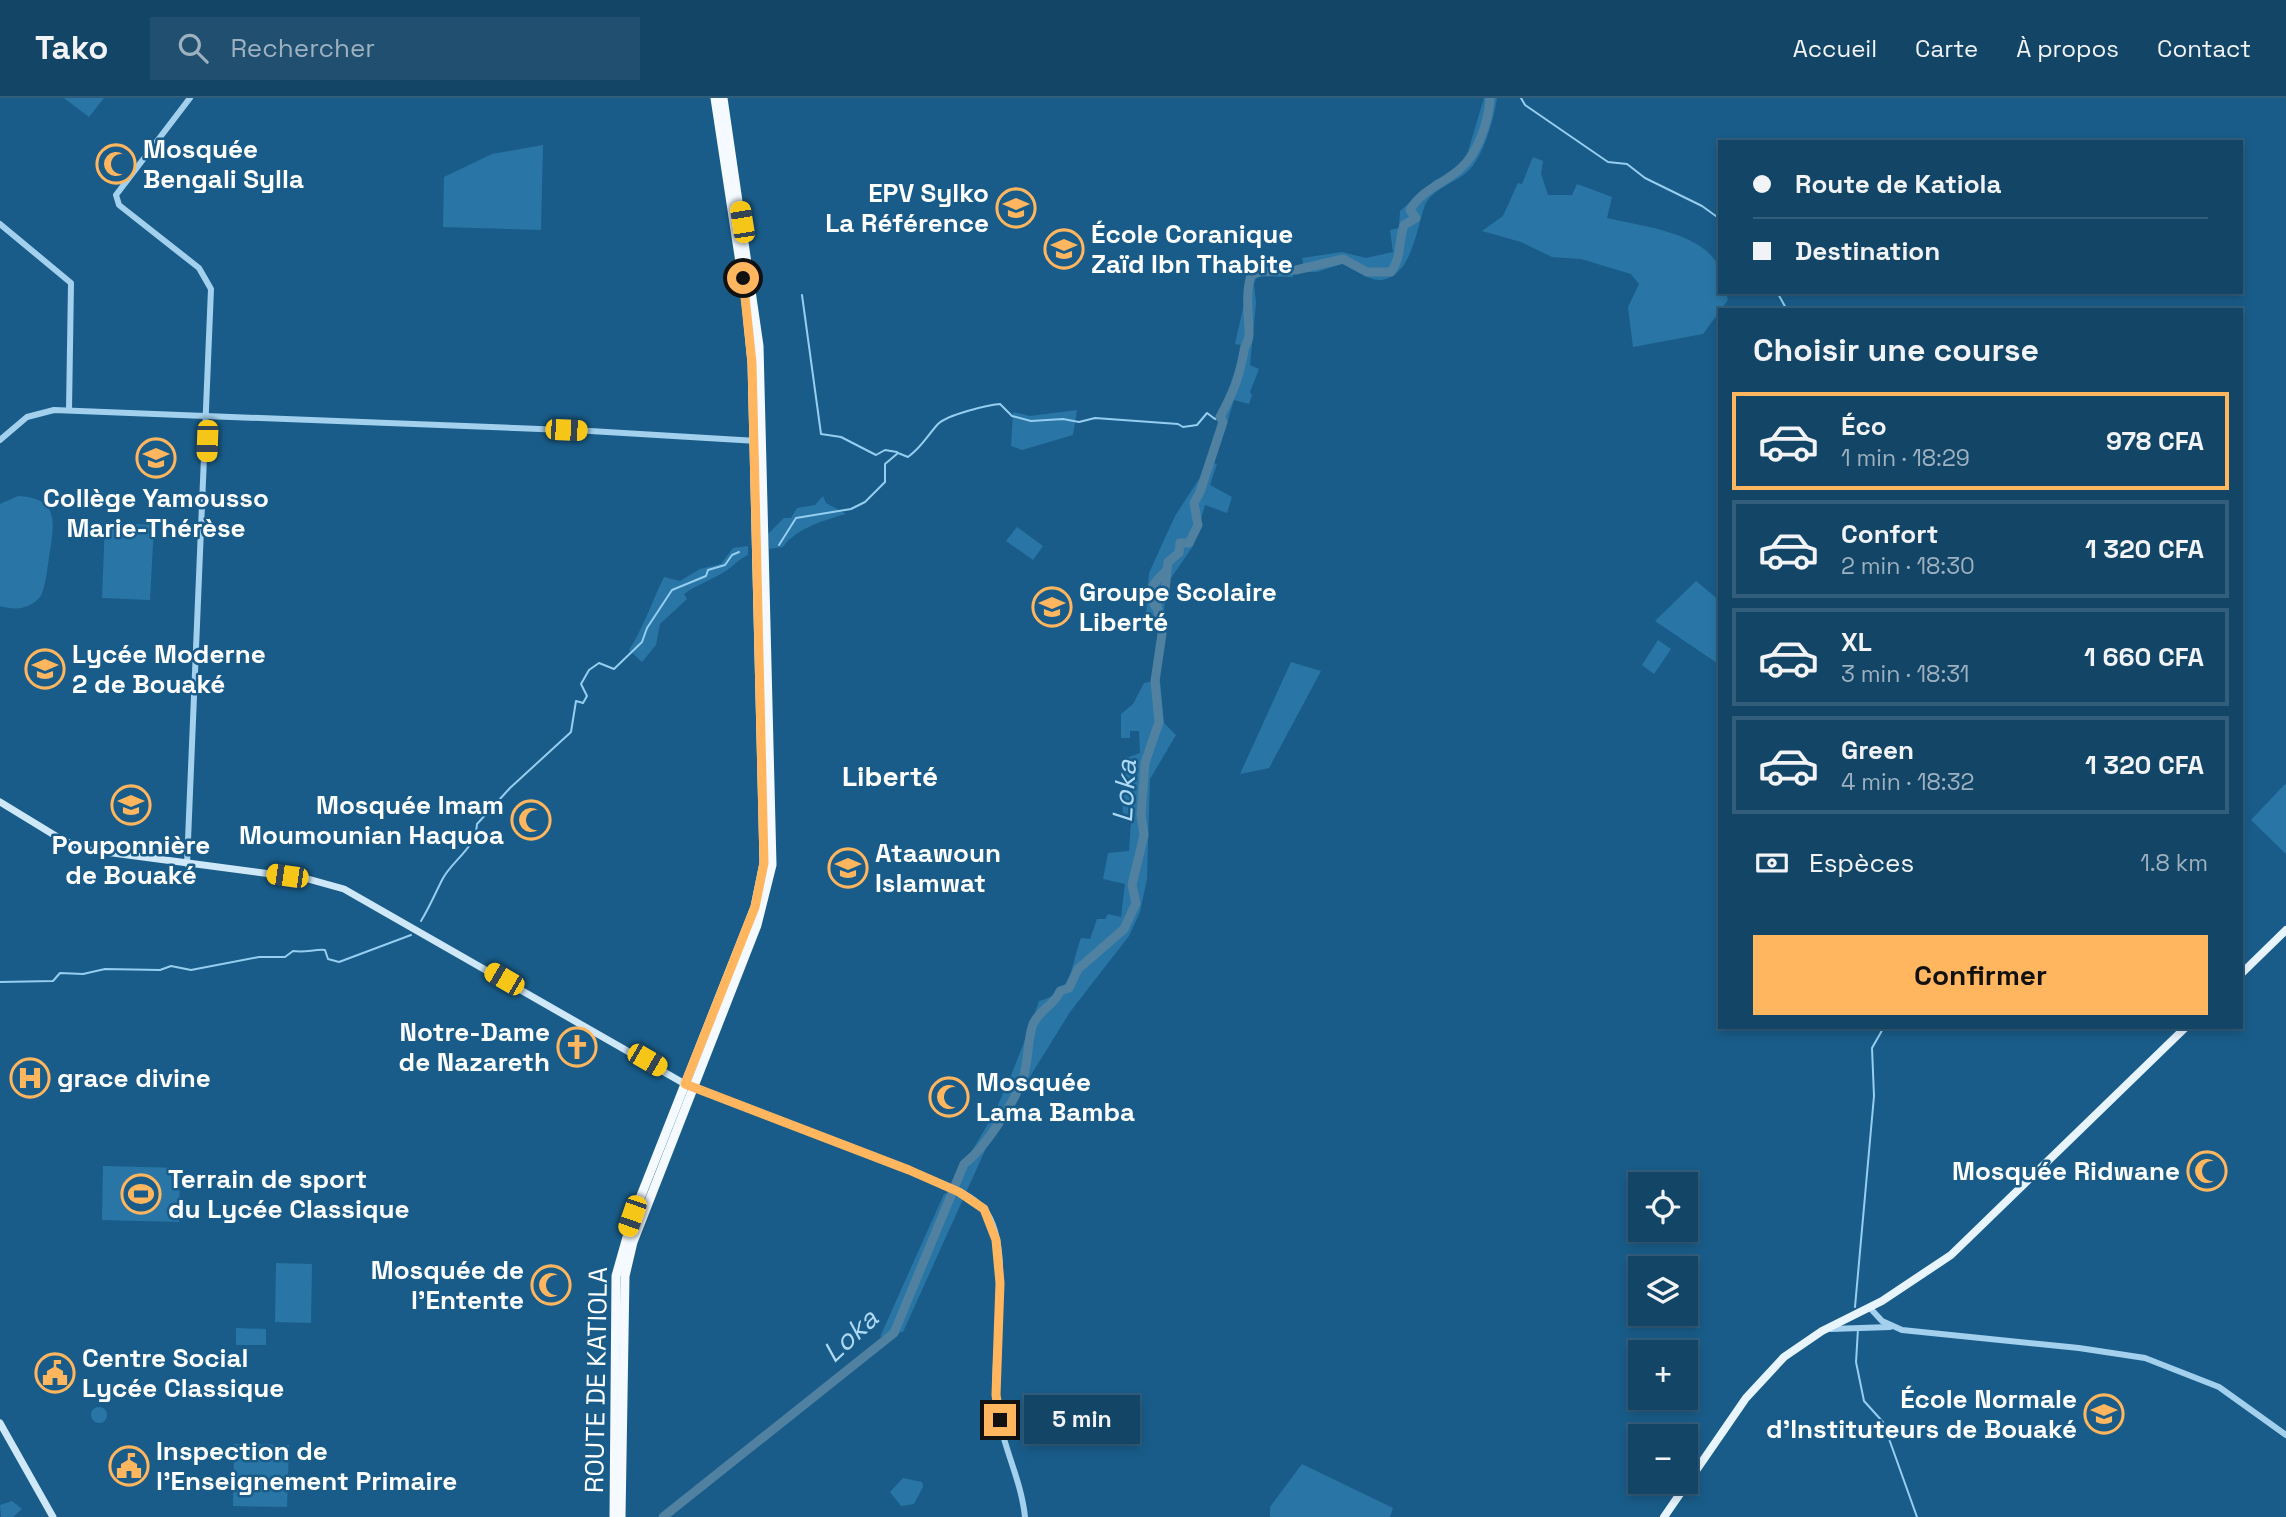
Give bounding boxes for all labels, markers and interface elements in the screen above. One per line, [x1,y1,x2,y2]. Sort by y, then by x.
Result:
search box [150,17,640,80]
text: Tako [35,27,108,69]
icon: search [174,29,212,67]
text: Rechercher [230,31,375,65]
text: Accueil [1793,33,1877,64]
text: Carte [1915,33,1978,64]
text: À propos [2016,33,2119,64]
text: Contact [2157,33,2251,64]
place label: Mosquée Bengali Sylla [143,132,304,196]
mosque icon: Mosquée Bengali Sylla [95,143,137,185]
text: Route de Katiola [1795,167,2002,201]
place label: EPV Sylko La Référence [825,176,989,240]
school or university icon: EPV Sylko La Référence [995,187,1037,229]
car [729,200,756,244]
place label: École Coranique Zaïd Ibn Thabite [1091,217,1293,281]
school or university icon: École Coranique Zaïd Ibn Thabite [1043,228,1085,270]
text: Destination [1795,234,1940,268]
route start [727,262,759,294]
text: Choisir une course [1753,330,2039,370]
text: Éco [1841,409,1887,443]
icon: car [1757,410,1820,473]
car [545,419,588,441]
car [196,420,219,462]
text: 978 CFA [2106,424,2204,458]
school or university icon: Collège Yamousso Marie-Thérèse [135,437,177,479]
text: 1 min · 18:29 [1841,443,1970,473]
place label: Collège Yamousso Marie-Thérèse [43,481,269,545]
text: Confort [1841,517,1938,551]
icon: car [1757,518,1820,581]
text: 1 320 CFA [2085,532,2204,566]
text: 2 min · 18:30 [1841,551,1975,581]
place label: Groupe Scolaire Liberté [1079,575,1277,639]
school or university icon: Groupe Scolaire Liberté [1031,586,1073,628]
text: XL [1841,625,1872,659]
icon: car [1757,626,1820,689]
place label: Lycée Moderne 2 de Bouaké [72,637,266,701]
text: 1 660 CFA [2084,640,2204,674]
school or university icon: Lycée Moderne 2 de Bouaké [24,648,66,690]
text: 3 min · 18:31 [1841,659,1969,689]
text: Green [1841,733,1914,767]
icon: car [1757,734,1820,797]
text: 1 320 CFA [2085,748,2204,782]
water label: Loka [1104,757,1144,824]
district label: Liberté [842,758,938,794]
text: 4 min · 18:32 [1841,767,1974,797]
school or university icon: Pouponnière de Bouaké [110,784,152,826]
place label: Mosquée Imam Moumounian Haquoa [239,788,504,852]
mosque icon: Mosquée Imam Moumounian Haquoa [510,799,552,841]
place label: Pouponnière de Bouaké [52,828,210,892]
place label: Ataawoun Islamwat [875,836,1001,900]
icon: cash [1753,844,1791,882]
text: Espèces [1809,846,1914,880]
school or university icon: Ataawoun Islamwat [827,847,869,889]
text: 1.8 km [2140,848,2208,878]
car [265,863,310,889]
button: Confirmer [1753,935,2208,1015]
car [481,959,528,999]
place label: Notre-Dame de Nazareth [399,1015,550,1079]
church icon: Notre-Dame de Nazareth [556,1026,598,1068]
car [624,1040,671,1080]
hospital icon: grace divine [9,1057,51,1099]
place label: grace divine [57,1061,211,1095]
place label: Mosquée Lama Bamba [976,1065,1135,1129]
mosque icon: Mosquée Lama Bamba [928,1076,970,1118]
mosque icon: Mosquée Ridwane [2186,1150,2228,1192]
place label: Mosquée Ridwane [1952,1154,2180,1188]
place label: Terrain de sport du Lycée Classique [168,1162,410,1226]
map controls [1628,1172,1698,1494]
button: locate [1628,1172,1698,1242]
sports icon: Terrain de sport du Lycée Classique [120,1173,162,1215]
car [616,1193,649,1239]
place label: Mosquée de l'Entente [371,1253,524,1317]
button: layers [1628,1256,1698,1326]
mosque icon: Mosquée de l'Entente [530,1264,572,1306]
street label: ROUTE DE KATIOLA [577,1267,615,1493]
water label: Loka [815,1300,886,1370]
button: + [1628,1340,1698,1410]
place label: Centre Social Lycée Classique [82,1341,284,1405]
public building icon: Centre Social Lycée Classique [34,1352,76,1394]
place label: École Normale d'Instituteurs de Bouaké [1766,1382,2077,1446]
school or university icon: École Normale d'Instituteurs de Bouaké [2083,1393,2125,1435]
callout: 5 min [1024,1396,1140,1444]
route end [984,1404,1016,1436]
text: 5 min [1052,1404,1112,1434]
button: − [1628,1424,1698,1494]
place label: Inspection de l'Enseignement Primaire [156,1434,457,1498]
public building icon: Inspection de l'Enseignement Primaire [108,1445,150,1487]

